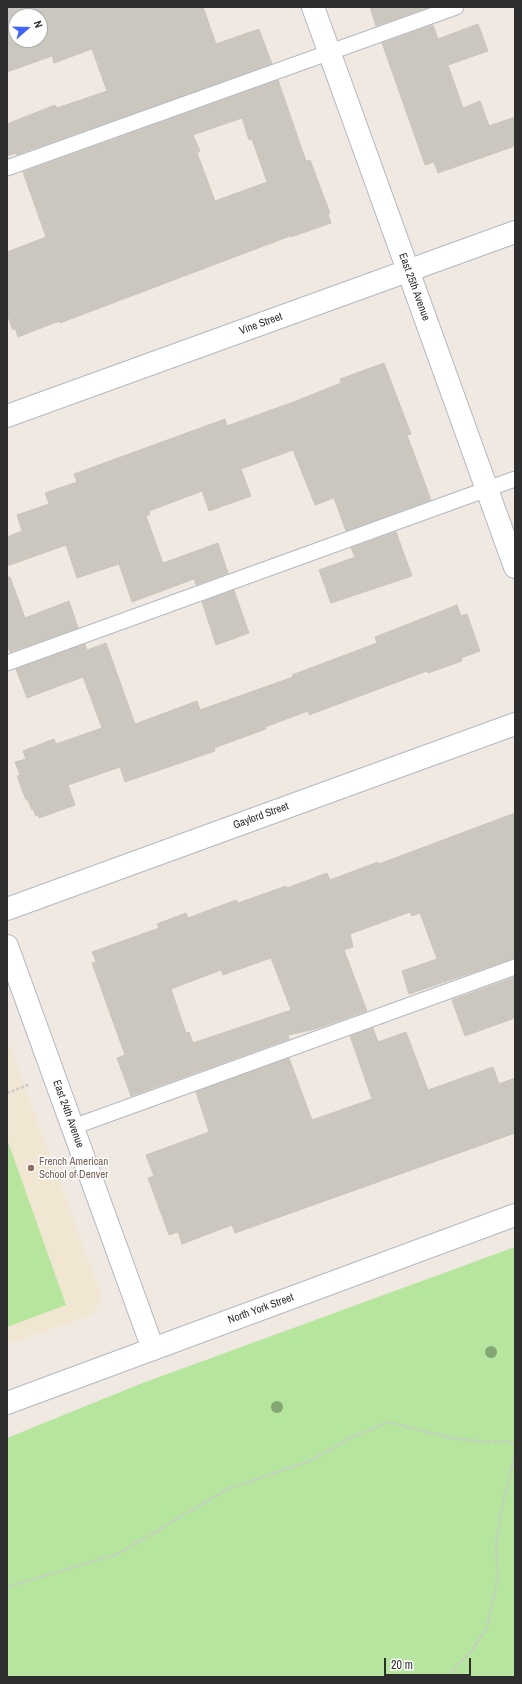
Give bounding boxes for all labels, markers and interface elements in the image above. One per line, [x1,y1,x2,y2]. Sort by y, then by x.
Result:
north arrow [8,8,48,48]
text: N [31,19,46,30]
street label: East 25th Avenue [396,251,432,323]
street label: Vine Street [238,310,284,338]
street label: Gaylord Street [231,800,291,832]
street label: East 24th Avenue [50,1078,86,1150]
place label: French American School of Denver [39,1155,108,1181]
marker: French American School of Denver [26,1163,36,1173]
street label: North York Street [226,1291,296,1327]
scale bar [386,1650,473,1676]
text: 20 m [391,1657,413,1673]

